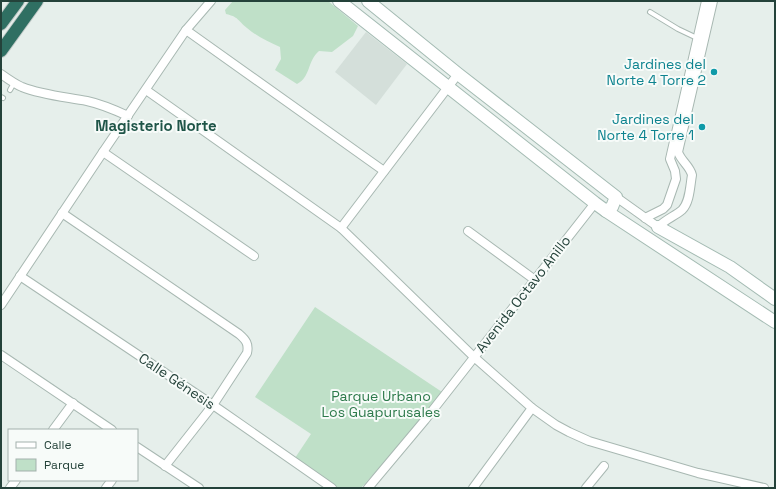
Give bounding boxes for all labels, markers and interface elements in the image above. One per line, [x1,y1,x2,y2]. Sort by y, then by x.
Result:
place label: Jardines del Norte 4 Torre 2 [607,55,706,89]
marker: Jardines del Norte 4 Torre 2 [709,67,719,77]
place label: Jardines del Norte 4 Torre 1 [597,110,694,144]
district label: Magisterio Norte [95,116,217,135]
marker: Jardines del Norte 4 Torre 1 [697,122,707,132]
street label: Avenida Octavo Anillo [472,232,574,356]
street label: Calle Génesis [135,349,219,413]
park label: Parque Urbano Los Guapurusales [322,387,440,421]
legend [8,429,138,481]
text: Calle [44,437,72,453]
text: Parque [44,457,84,473]

